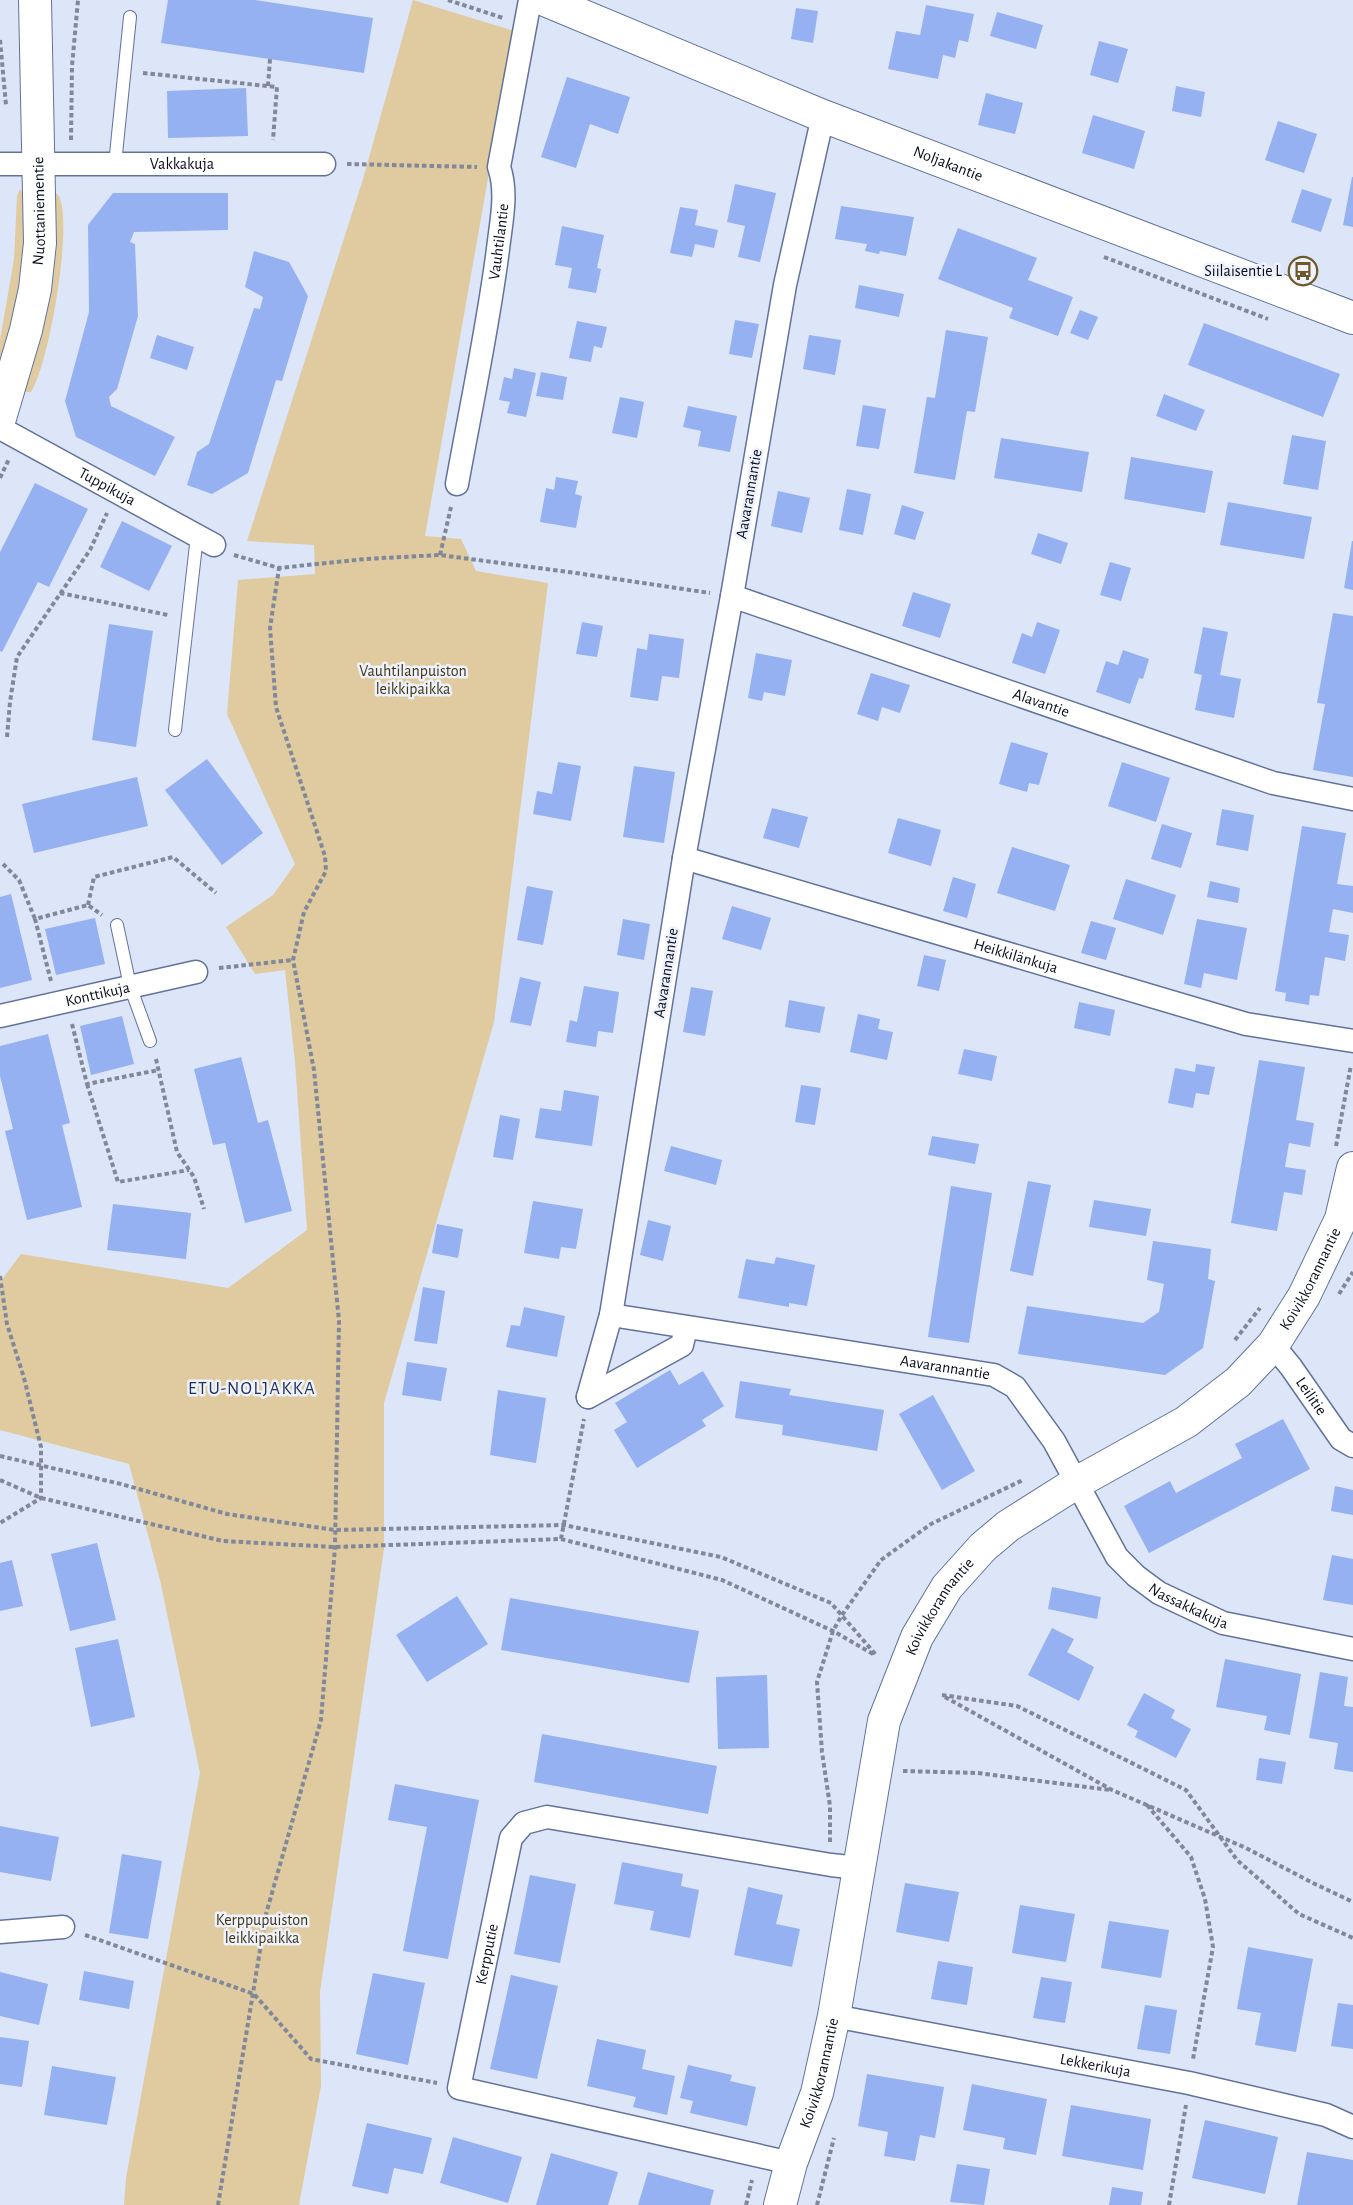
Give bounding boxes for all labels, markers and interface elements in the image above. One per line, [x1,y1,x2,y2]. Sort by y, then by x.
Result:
street label: Noljakantie [911,143,985,184]
street label: Vakkakuja [150,156,214,173]
street label: Nuottaniementie [30,157,48,266]
street label: Vauhtilantie [486,203,511,281]
bus stop icon: Siilaisentie L [1287,255,1319,287]
place label: Siilaisentie L [1204,263,1282,279]
street label: Aavarannantie [733,448,765,540]
street label: Tuppikuja [76,465,138,508]
park label: Vauhtilanpuiston leikkipaikka [359,663,467,697]
street label: Alavantie [1011,686,1071,720]
street label: Aavarannantie [651,927,681,1019]
street label: Heikkilänkuja [972,936,1060,976]
street label: Konttikuja [64,979,131,1009]
street label: Koivikkorannantie [1277,1225,1344,1333]
street label: Aavarannantie [899,1352,991,1382]
street label: Leilitie [1293,1374,1330,1418]
district label: ETU-NOLJAKKA [188,1380,316,1398]
street label: Koivikkorannantie [903,1555,977,1658]
street label: Nassakkakuja [1146,1580,1229,1632]
park label: Kerppupuiston leikkipaikka [216,1912,308,1946]
street label: Kerpputie [473,1922,501,1986]
street label: Koivikkorannantie [797,2017,841,2130]
street label: Lekkerikuja [1059,2051,1132,2080]

